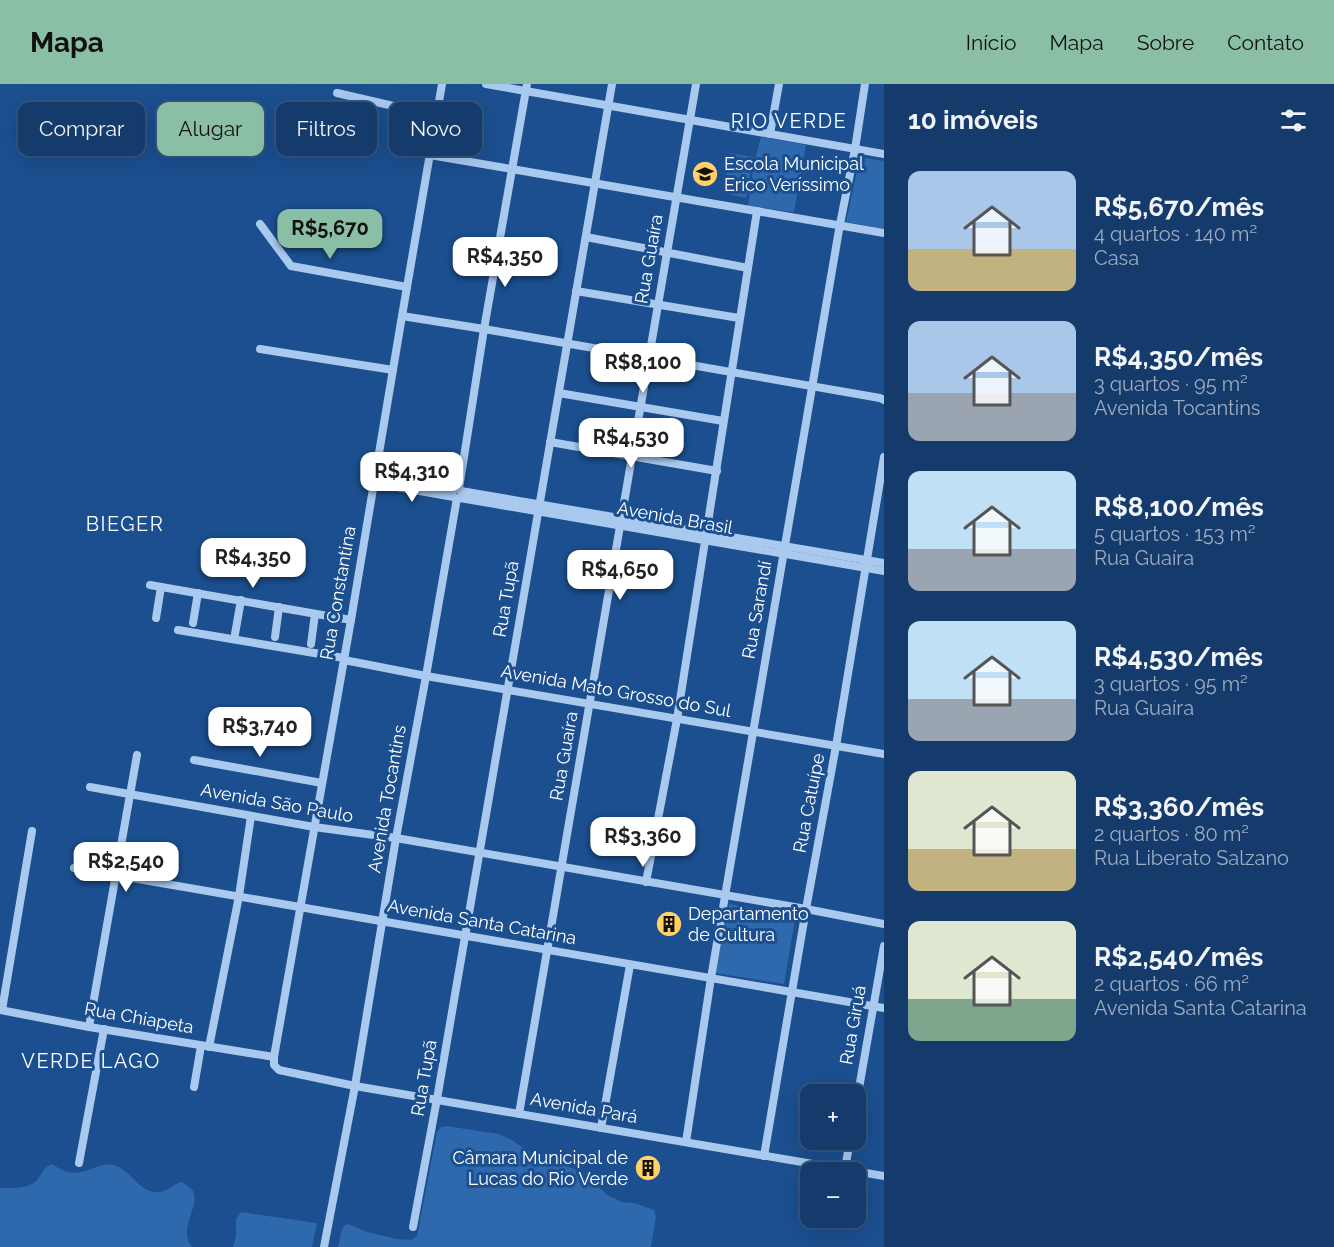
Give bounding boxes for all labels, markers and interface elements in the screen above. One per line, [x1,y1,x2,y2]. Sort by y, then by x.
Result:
text: Mapa [30,26,104,59]
text: Início [966,30,1016,55]
text: Mapa [1049,30,1104,55]
text: Sobre [1137,30,1194,55]
text: Contato [1227,30,1304,55]
chip: Comprar [18,102,145,156]
chip: Alugar [157,102,264,156]
chip: Filtros [276,102,377,156]
chip: Novo [389,102,482,156]
icon: filters [1277,104,1310,137]
text: 10 imóveis [908,105,1038,135]
district label: RIO VERDE [731,109,847,133]
place label: Escola Municipal Erico Veríssimo [724,153,864,195]
school or university icon: Escola Municipal Erico Veríssimo [690,159,720,189]
text: R$5,670/mês [1094,192,1264,222]
icon: home [956,195,1028,267]
pin: R$5,670 [275,209,385,260]
street label: Rua Guaíra [630,213,667,305]
text: R$5,670 [291,216,369,240]
text: 4 quartos · 140 m² [1094,222,1257,246]
pin: R$4,350 [450,237,560,288]
text: R$4,350 [467,244,543,268]
text: Casa [1094,246,1139,270]
text: R$4,350/mês [1094,342,1263,372]
pin: R$8,100 [588,343,698,394]
icon: home [956,345,1028,417]
text: R$8,100 [604,350,682,374]
text: 3 quartos · 95 m² [1094,372,1248,396]
text: Avenida Tocantins [1094,396,1260,420]
pin: R$4,530 [576,418,686,469]
text: R$4,530 [593,425,669,449]
pin: R$4,310 [357,452,467,503]
text: R$4,310 [374,459,450,483]
text: R$8,100/mês [1094,492,1264,522]
icon: home [956,495,1028,567]
street label: Avenida Brasil [616,497,735,538]
district label: BIEGER [86,512,164,536]
text: 5 quartos · 153 m² [1094,522,1256,546]
street label: Rua Constantina [315,524,360,661]
pin: R$4,350 [198,538,308,589]
text: R$4,350 [215,545,291,569]
text: Rua Guaíra [1094,546,1194,570]
pin: R$4,650 [565,550,675,601]
text: R$4,650 [581,557,659,581]
street label: Rua Tupã [488,559,523,639]
street label: Rua Sarandí [738,559,775,661]
text: R$4,530/mês [1094,642,1263,672]
icon: home [956,645,1028,717]
street label: Avenida Mato Grosso do Sul [499,660,733,721]
text: 3 quartos · 95 m² [1094,672,1248,696]
text: Rua Guaíra [1094,696,1194,720]
pin: R$3,740 [205,707,315,758]
street label: Rua Guaíra [545,710,582,802]
text: R$3,740 [222,714,298,738]
street label: Avenida Tocantins [363,723,410,875]
street label: Rua Catuípe [789,751,829,855]
street label: Avenida São Paulo [199,779,355,826]
text: R$3,360/mês [1094,792,1264,822]
icon: home [956,795,1028,867]
pin: R$3,360 [588,817,698,868]
text: 2 quartos · 80 m² [1094,822,1249,846]
text: R$3,360 [604,824,682,848]
pin: R$2,540 [71,842,181,893]
text: Rua Liberato Salzano [1094,846,1289,870]
text: R$2,540 [88,849,164,873]
street label: Avenida Santa Catarina [386,895,578,948]
place label: Departamento de Cultura [688,903,809,945]
building icon: Departamento de Cultura [654,909,684,939]
text: R$2,540/mês [1094,942,1263,972]
icon: home [956,945,1028,1017]
text: 2 quartos · 66 m² [1094,972,1249,996]
street label: Rua Giruá [835,984,870,1066]
text: Avenida Santa Catarina [1094,996,1307,1020]
street label: Rua Chiapeta [83,998,195,1037]
street label: Rua Tupã [406,1038,441,1118]
district label: VERDE LAGO [21,1049,161,1073]
map controls [800,1084,866,1228]
button: + [800,1084,866,1150]
street label: Avenida Pará [529,1088,639,1127]
place label: Câmara Municipal de Lucas do Rio Verde [452,1147,628,1189]
building icon: Câmara Municipal de Lucas do Rio Verde [633,1153,663,1183]
button: − [800,1162,866,1228]

